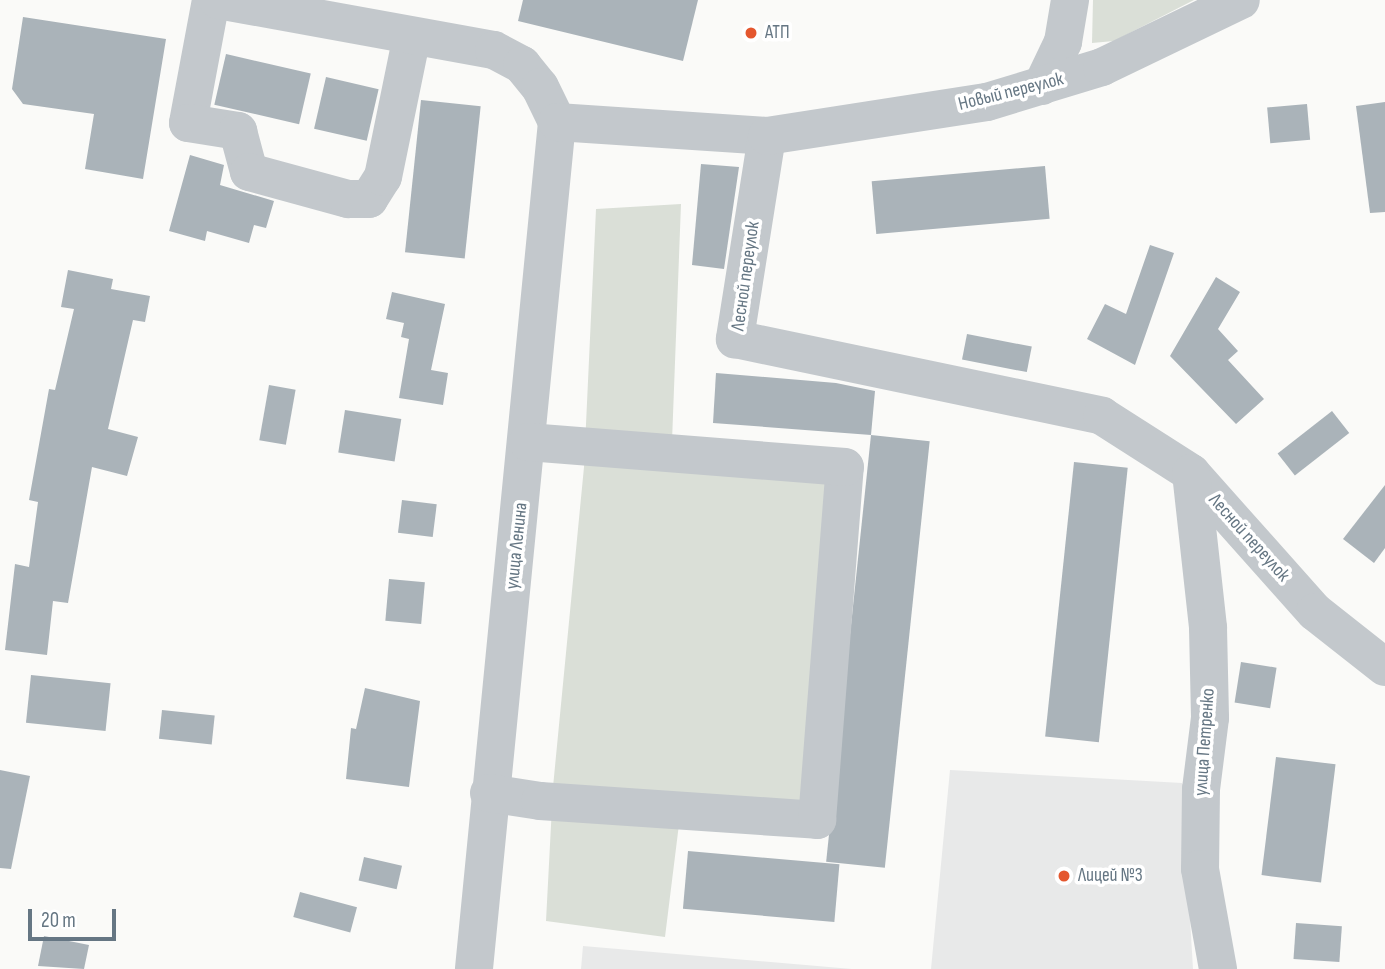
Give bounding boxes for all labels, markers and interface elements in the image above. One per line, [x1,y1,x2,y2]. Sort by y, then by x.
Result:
place label: АТП [765,22,790,44]
marker: АТП [743,25,759,41]
street label: Новый переулок [956,68,1066,116]
street label: Лесной переулок [727,220,765,332]
street label: Лесной переулок [1204,489,1294,587]
street label: улица Ленина [501,501,533,591]
street label: улица Петренко [1190,687,1220,797]
place label: Лицей №3 [1078,865,1143,887]
marker: Лицей №3 [1056,868,1072,884]
scale bar [32,895,119,939]
text: 20 m [41,908,76,933]

